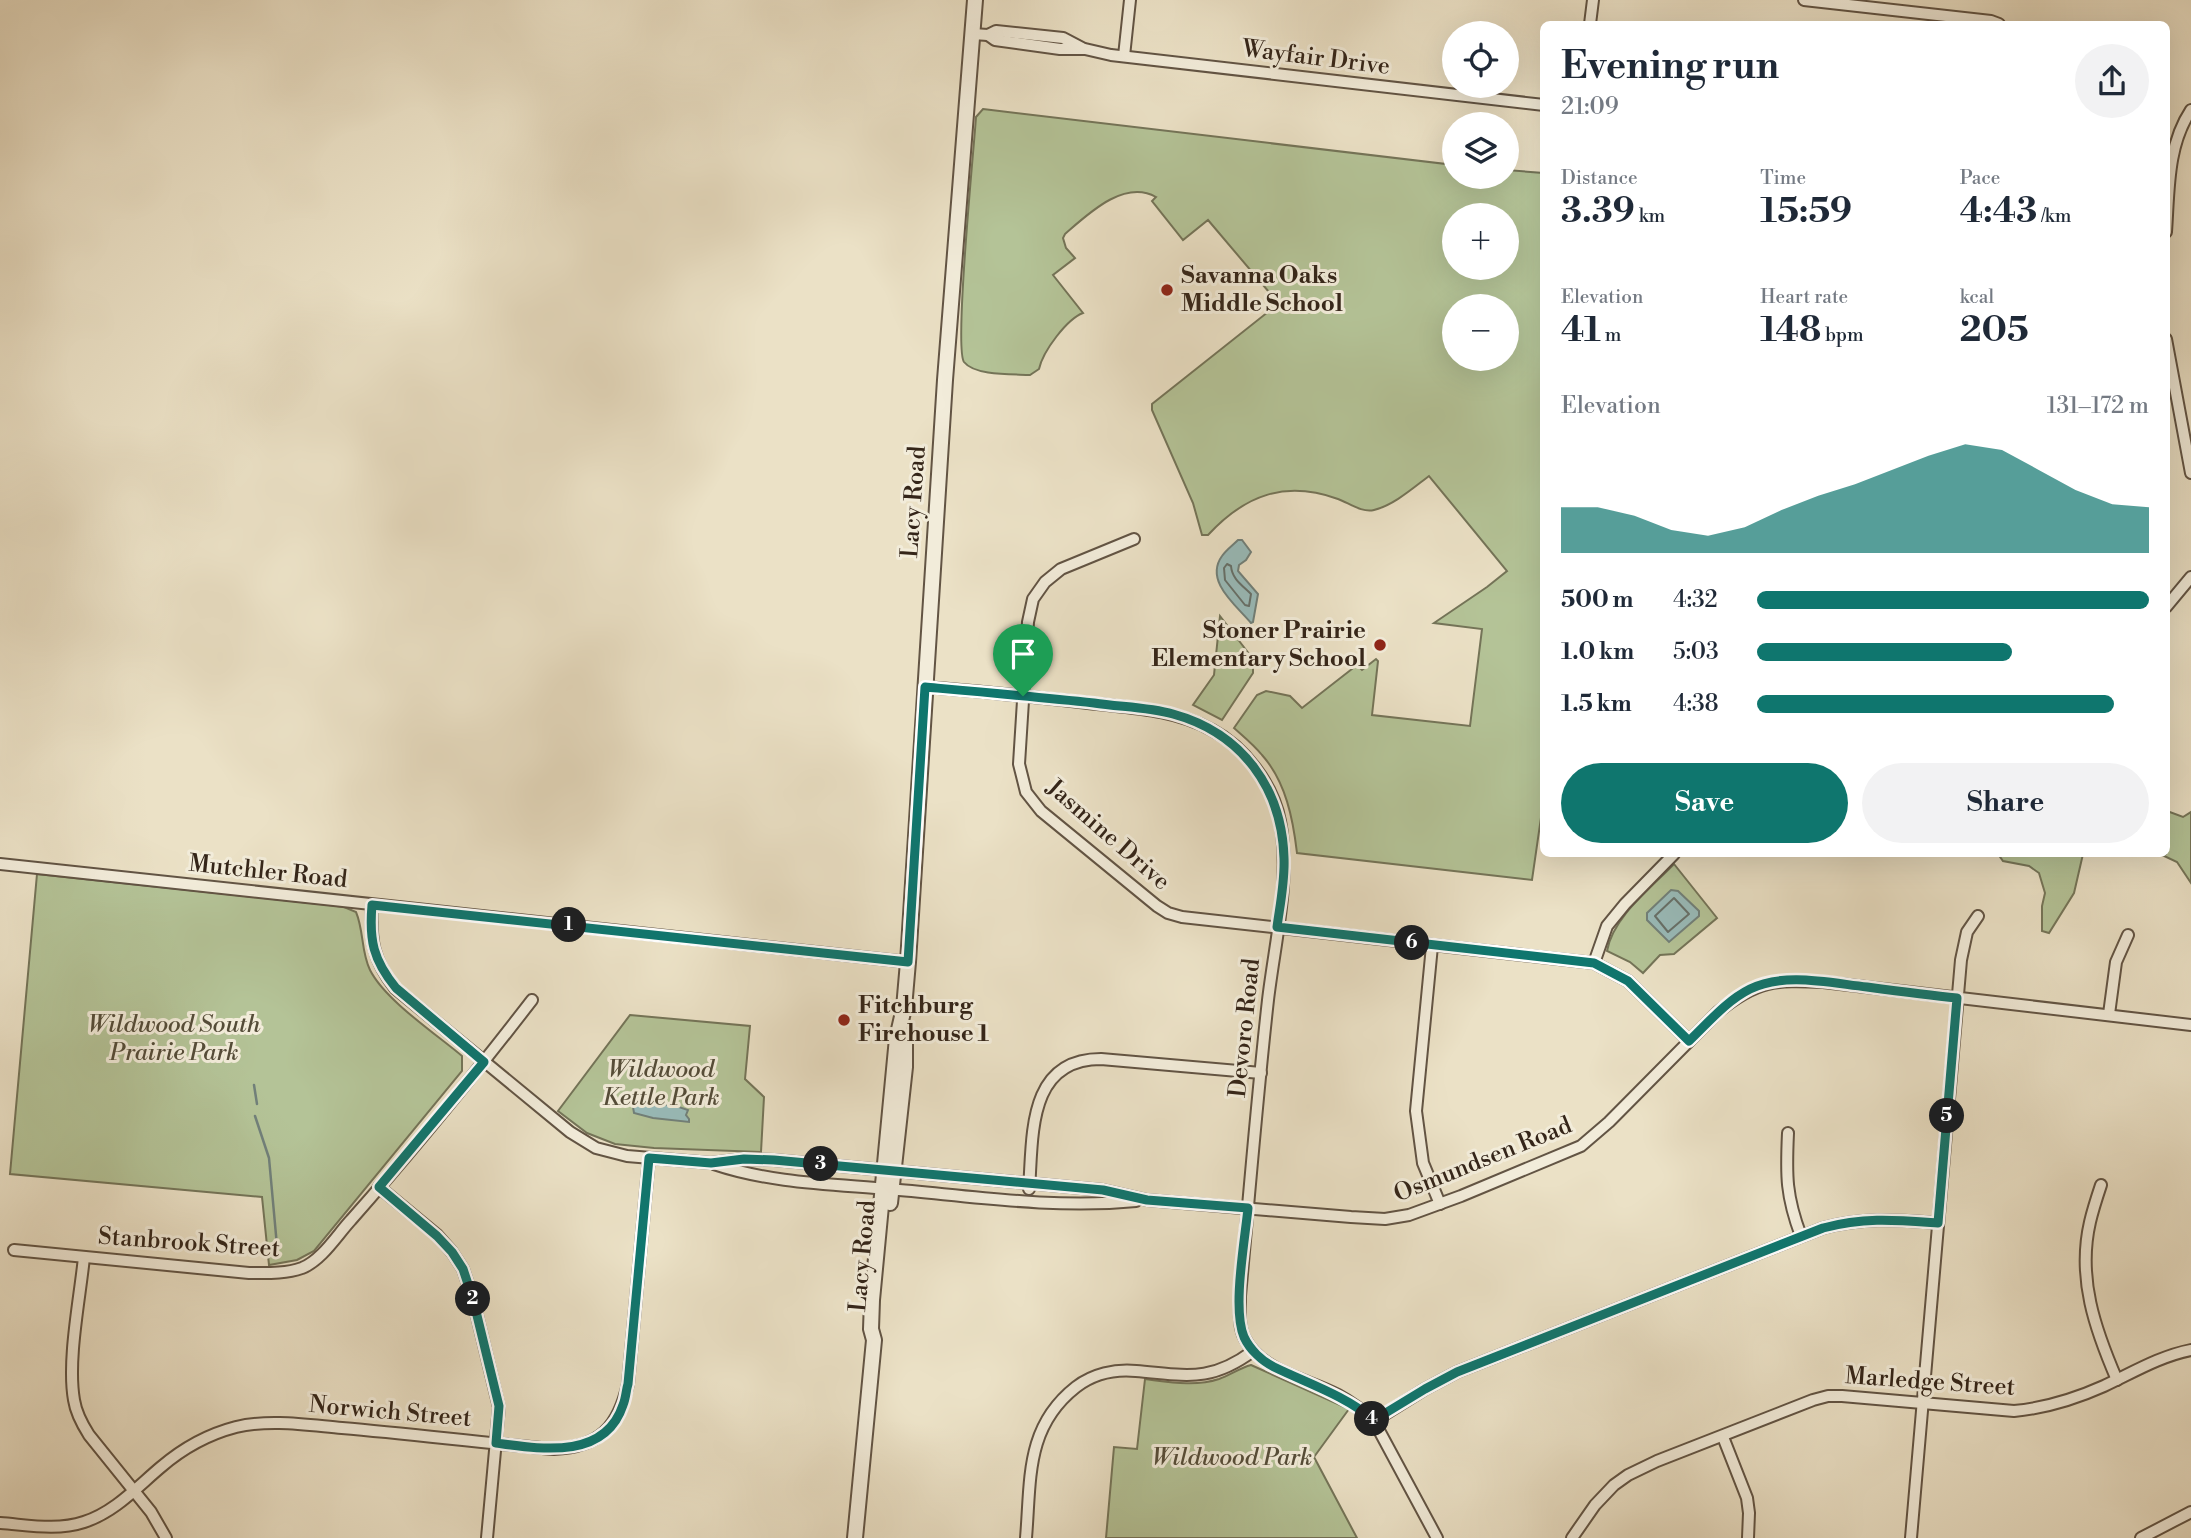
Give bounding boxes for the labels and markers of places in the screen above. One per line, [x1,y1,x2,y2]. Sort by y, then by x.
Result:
place label: Savanna Oaks Middle School [1181,261,1343,319]
marker: Savanna Oaks Middle School [1159,282,1175,298]
place label: Stoner Prairie Elementary School [1151,616,1366,674]
pin [993,624,1053,696]
marker: Stoner Prairie Elementary School [1372,637,1388,653]
pin: 1 [552,908,586,942]
pin: 6 [1394,926,1430,960]
place label: Fitchburg Firehouse 1 [858,991,989,1049]
marker: Fitchburg Firehouse 1 [836,1012,852,1028]
pin: 5 [1930,1098,1965,1134]
pin: 3 [804,1146,838,1182]
pin: 2 [456,1282,490,1316]
pin: 4 [1354,1402,1390,1436]

